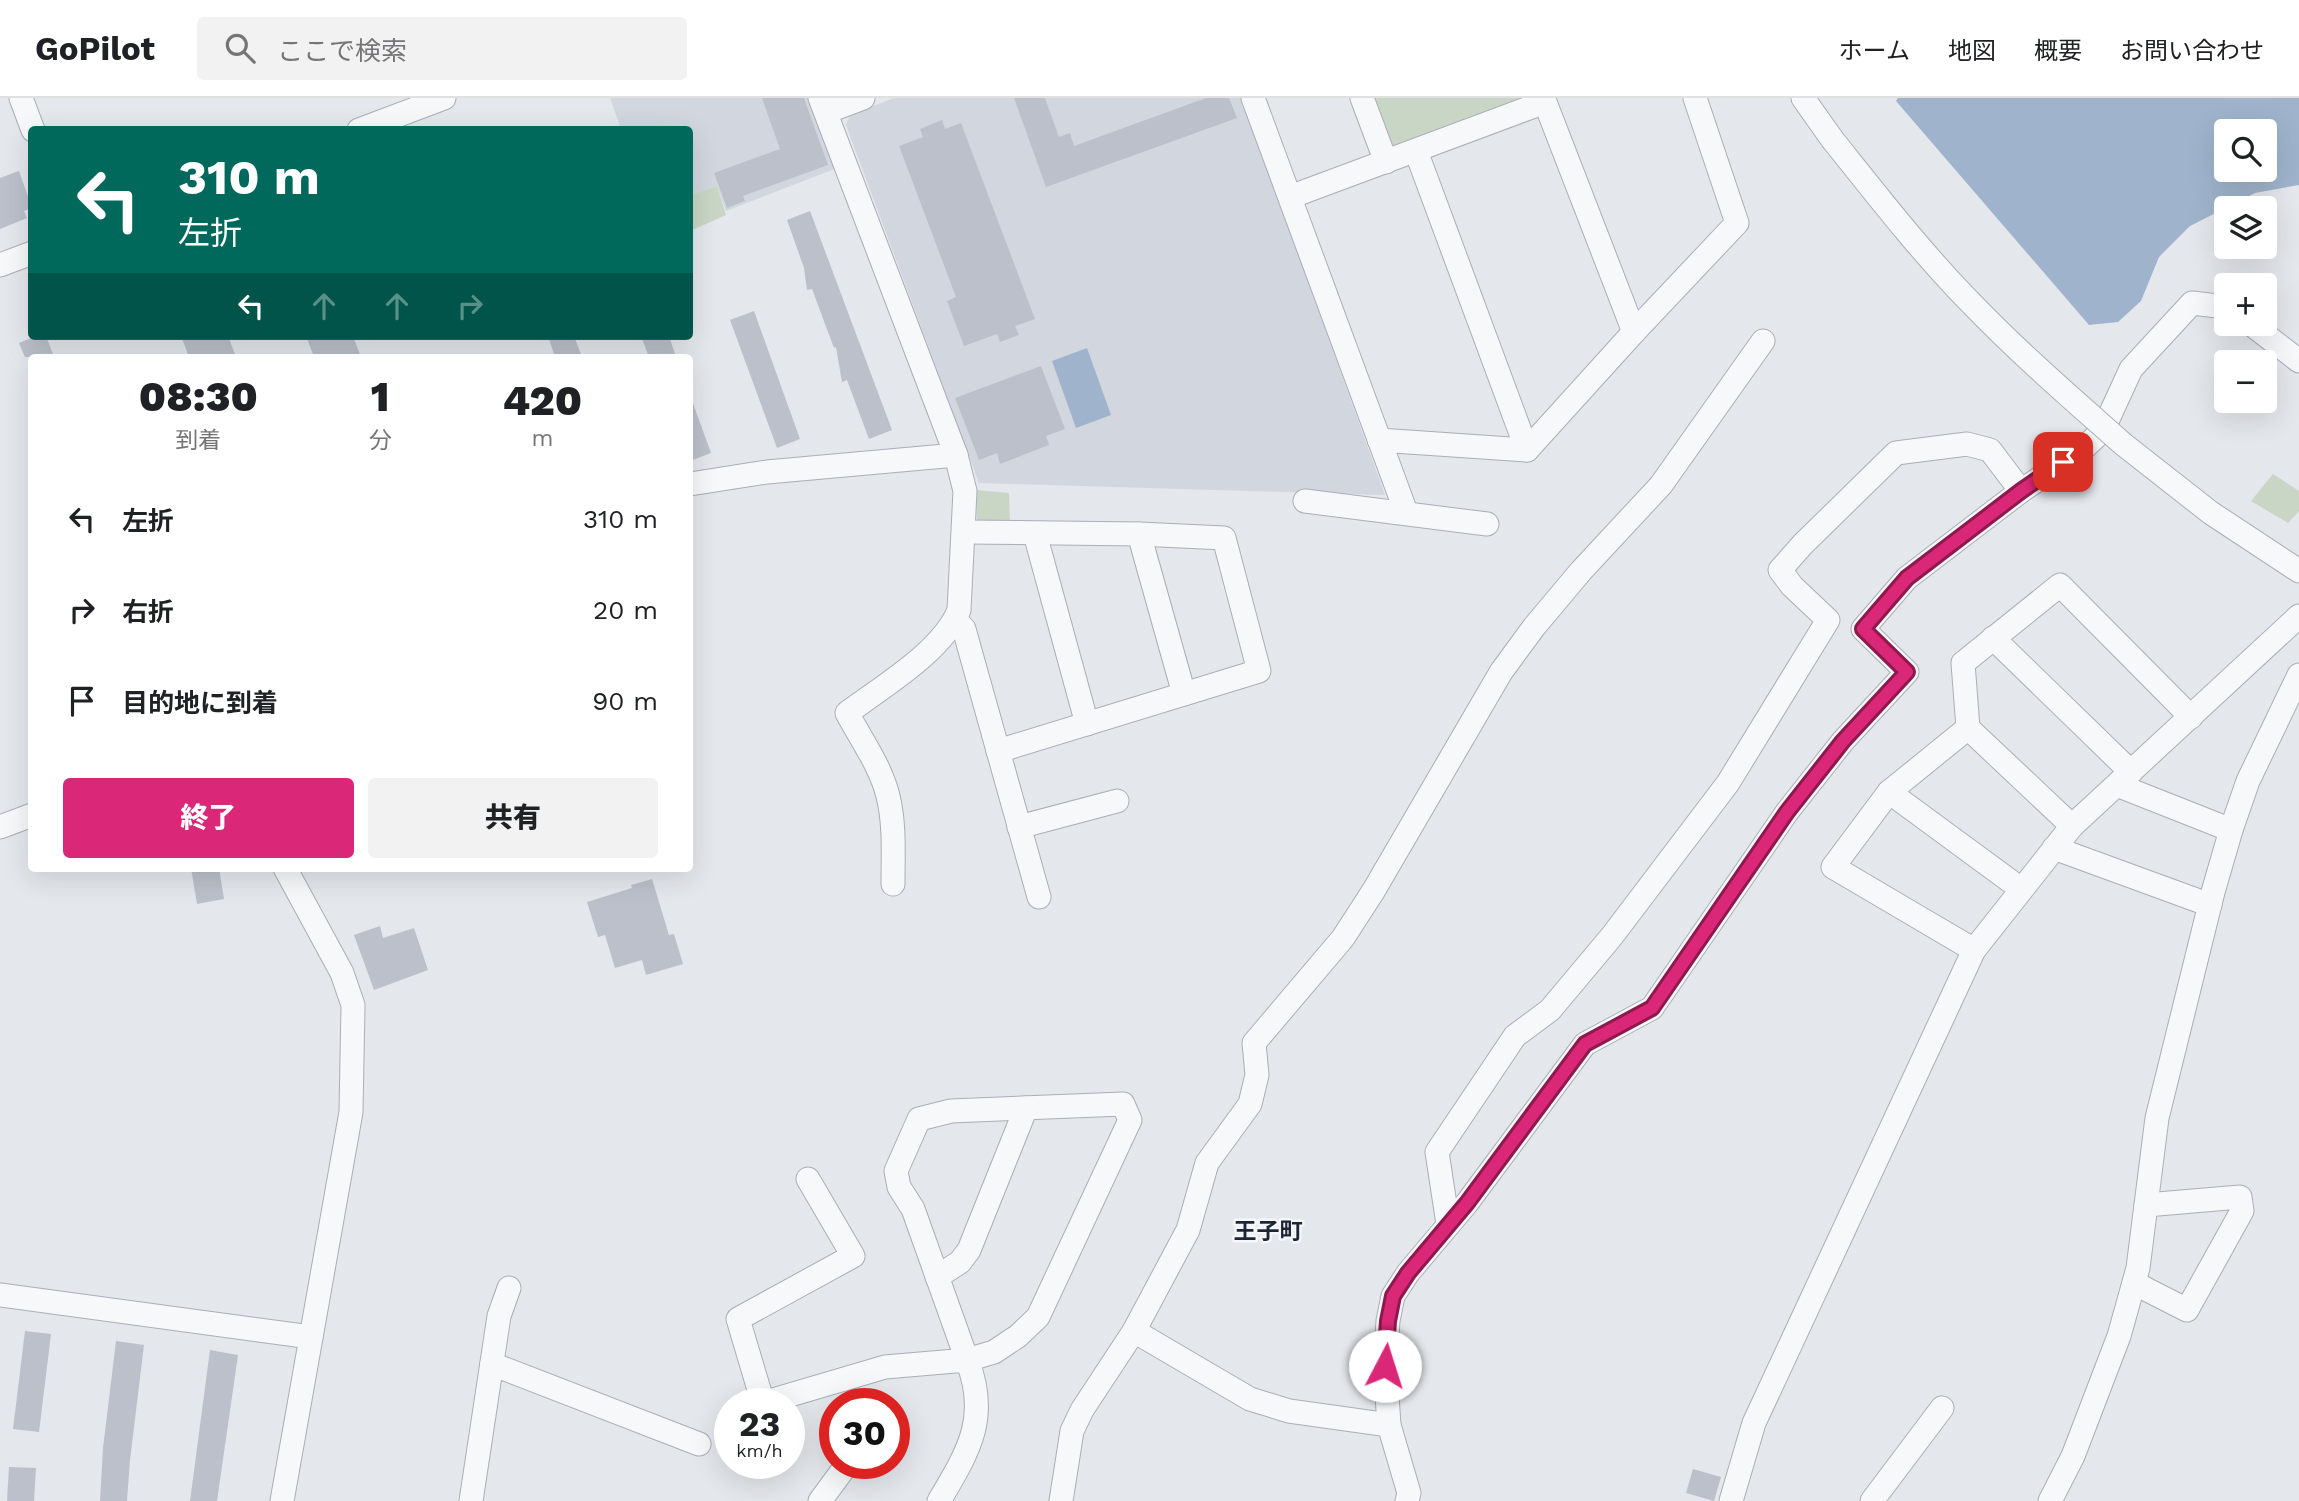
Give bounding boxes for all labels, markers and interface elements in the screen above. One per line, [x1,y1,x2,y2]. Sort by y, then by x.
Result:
search box [197,17,687,80]
text: GoPilot [35,29,155,68]
icon: search [221,29,259,67]
text: ここで検索 [277,36,407,66]
text: ホーム [1839,37,1910,65]
text: 地図 [1948,37,1996,65]
text: 概要 [2034,37,2082,65]
text: お問い合わせ [2120,37,2264,65]
map controls [2214,119,2277,413]
button: search [2214,119,2277,182]
text: 310 m [178,148,320,206]
icon: left [63,154,154,245]
button: layers [2214,196,2277,259]
text: 左折 [178,214,242,252]
button: + [2214,273,2277,336]
icon: left [232,287,270,325]
icon: ahead [305,287,343,325]
icon: ahead [378,287,416,325]
icon: right [451,287,489,325]
button: − [2214,350,2277,413]
text: 08:30 [139,372,258,421]
text: 1 [371,372,390,421]
text: 420 [503,376,582,425]
text: m [531,425,553,452]
text: 到着 [175,427,221,454]
text: 分 [369,427,392,454]
pin [2033,432,2093,492]
icon: arrive [2044,443,2082,481]
icon: left [63,500,101,538]
text: 310 m [583,504,658,534]
text: 左折 [122,506,174,536]
icon: right [63,591,101,629]
text: 20 m [593,595,658,625]
text: 右折 [122,597,174,627]
icon: arrive [63,682,101,720]
text: 90 m [592,686,658,716]
text: 目的地に到着 [122,688,278,718]
button: 終了 [63,778,354,858]
button: 共有 [368,778,658,858]
district label: 王子町 [1234,1218,1303,1245]
position arrow [1348,1329,1422,1403]
speed limit sign: 30 [819,1388,910,1479]
text: 23 [739,1403,780,1445]
text: km/h [736,1440,783,1461]

